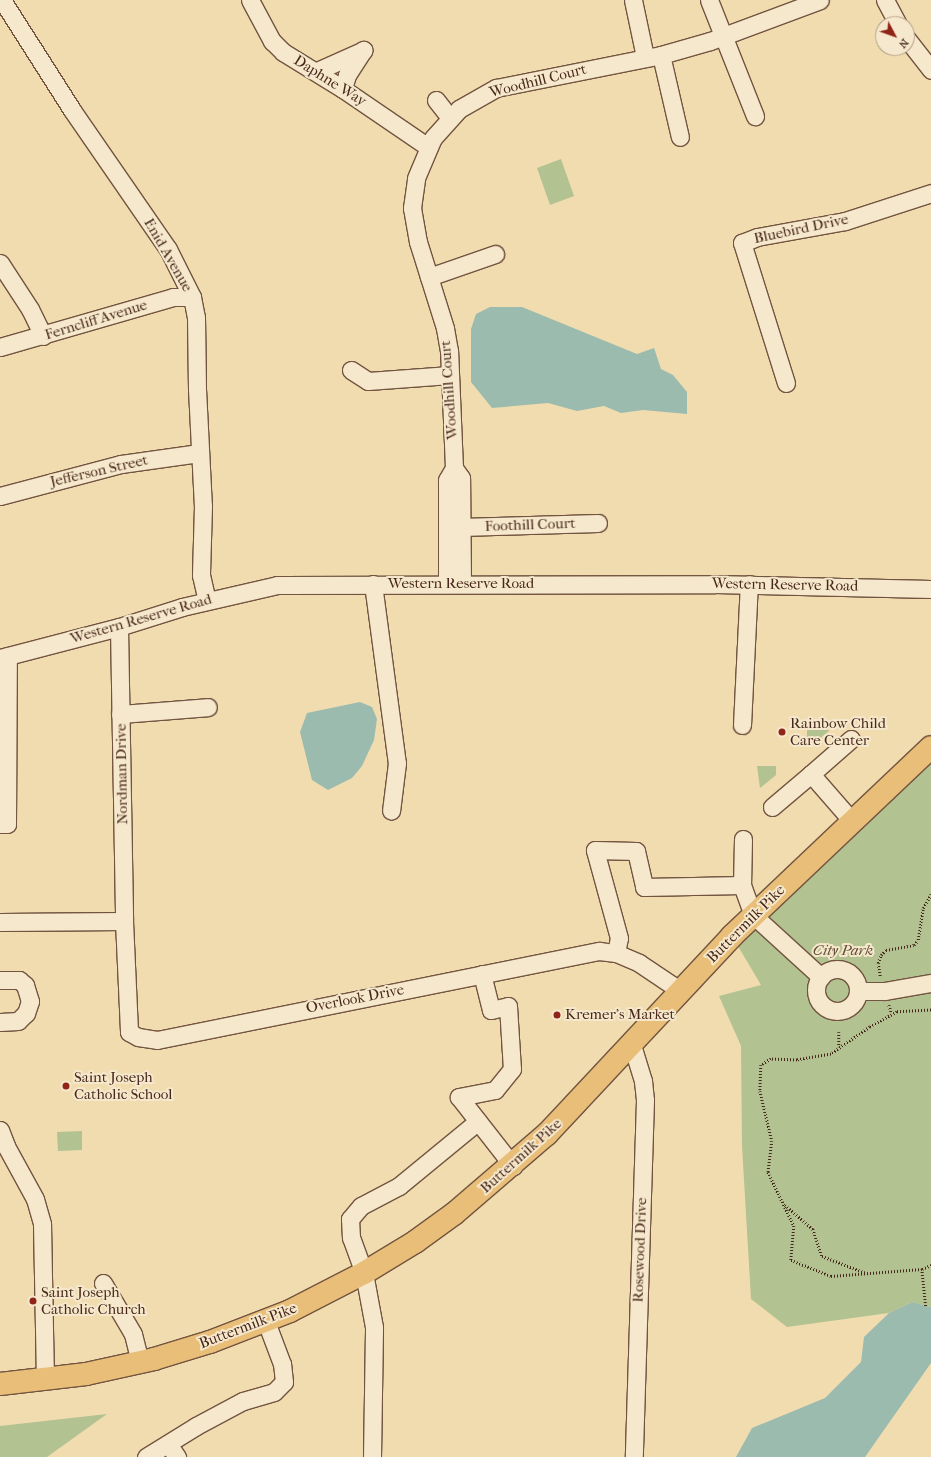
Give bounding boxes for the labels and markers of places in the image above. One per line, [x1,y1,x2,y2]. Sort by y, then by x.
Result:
place label: Rainbow Child Care Center [790,714,886,749]
marker: Rainbow Child Care Center [777,727,787,737]
place label: Kremer’s Market [565,1006,675,1024]
marker: Kremer’s Market [552,1010,562,1020]
place label: Saint Joseph Catholic School [74,1068,172,1103]
marker: Saint Joseph Catholic School [61,1081,71,1091]
place label: Saint Joseph Catholic Church [41,1283,146,1318]
marker: Saint Joseph Catholic Church [28,1296,38,1306]

